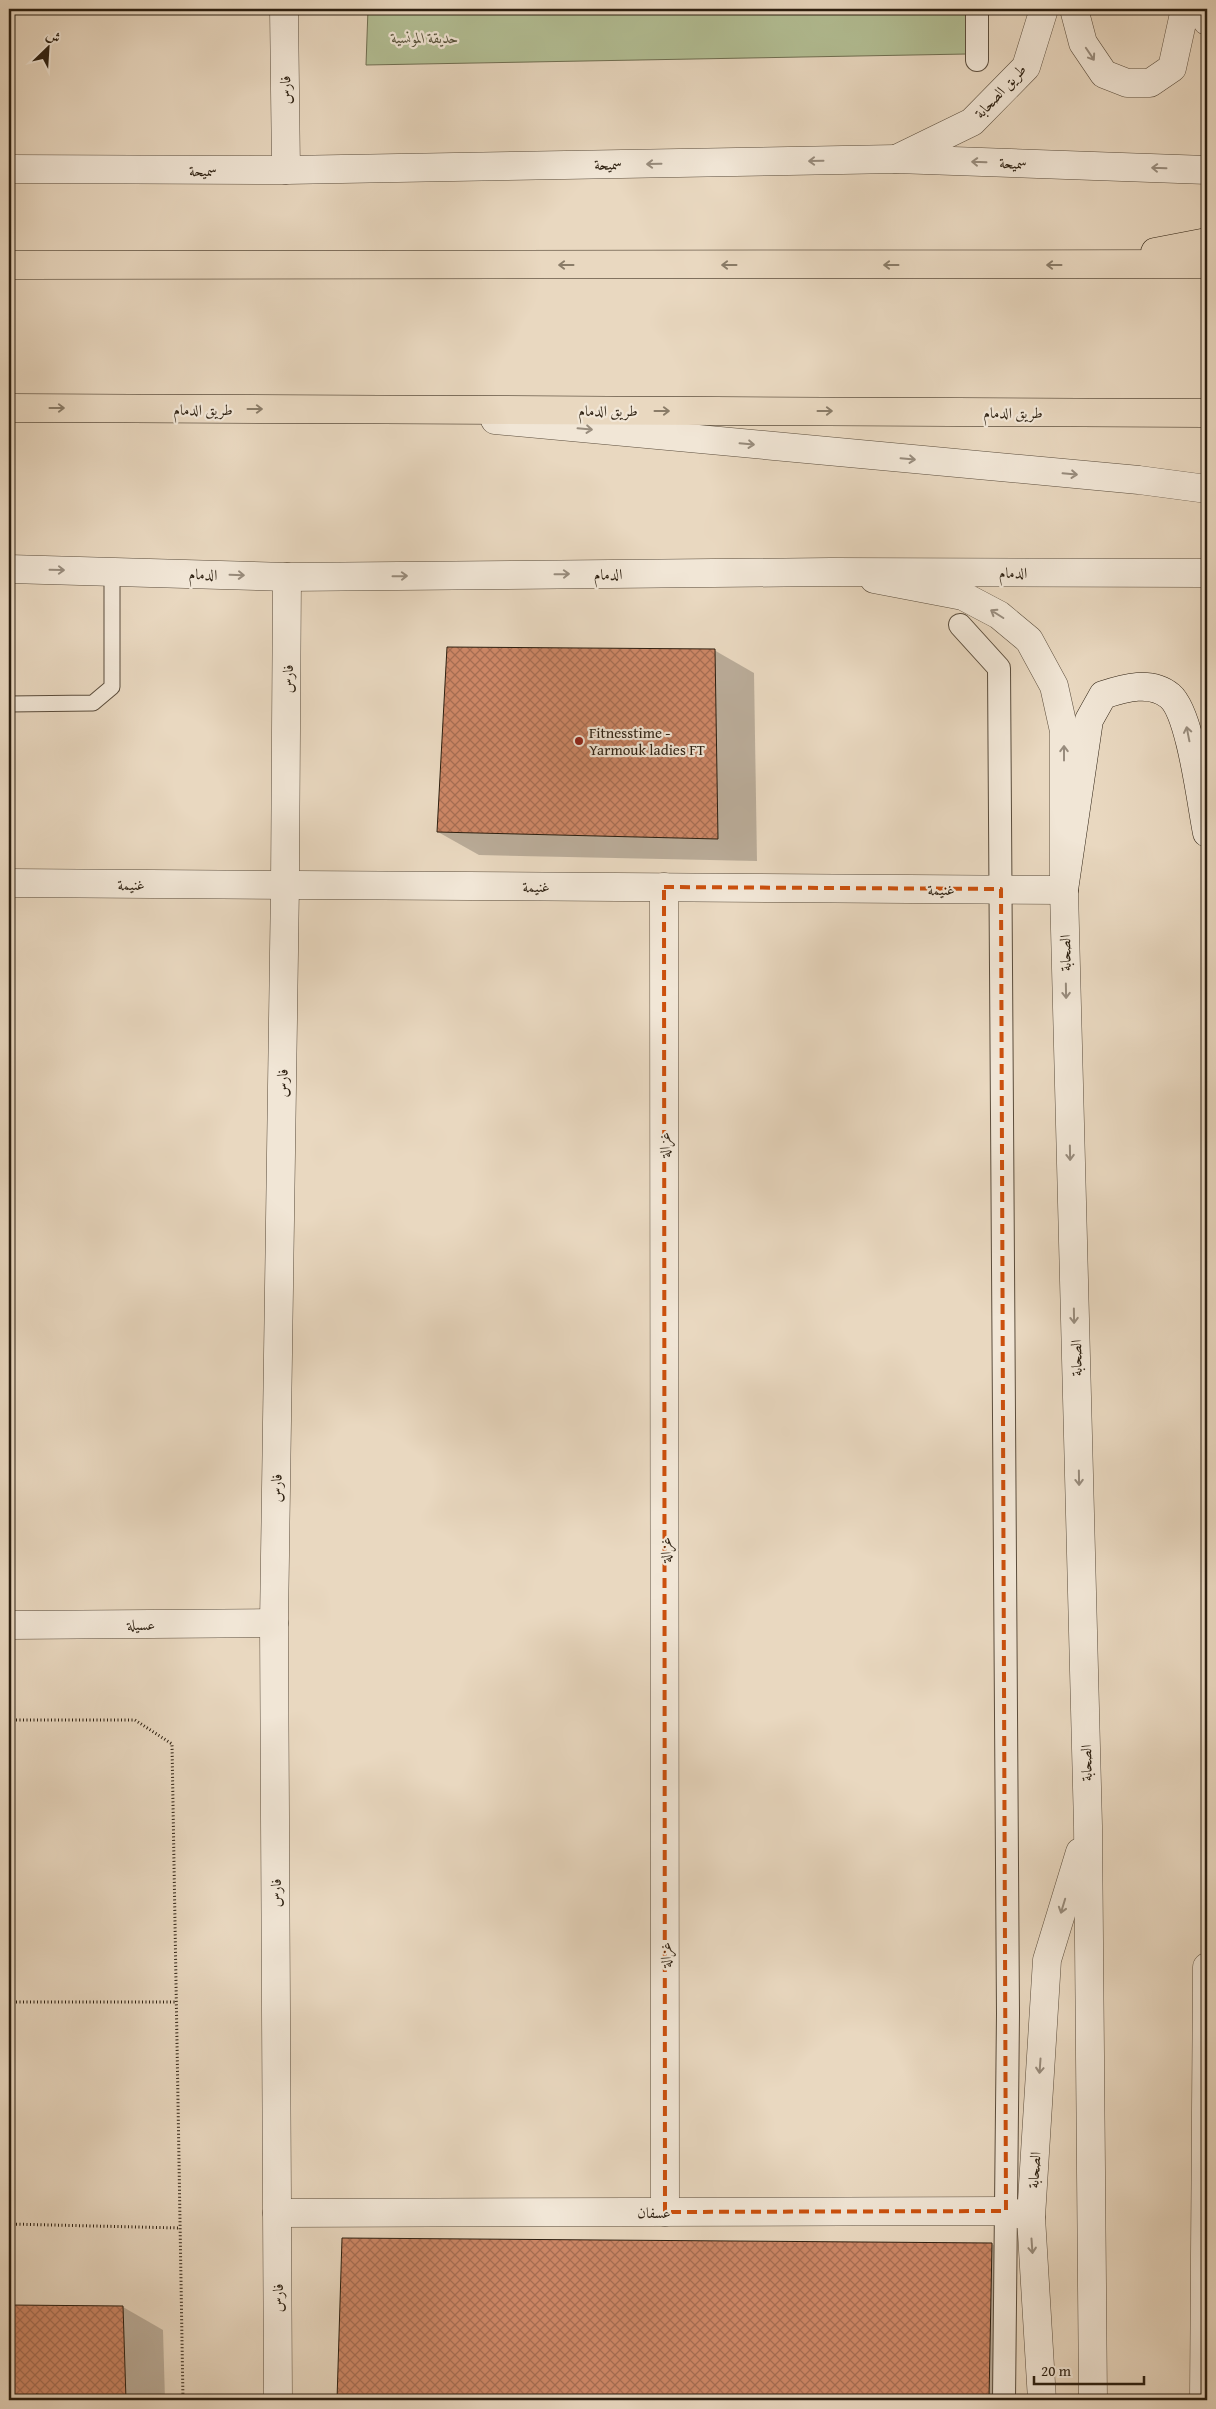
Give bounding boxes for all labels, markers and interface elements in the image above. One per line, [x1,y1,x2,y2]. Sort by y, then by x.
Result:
north arrow [22,22,72,72]
text: ش [43,24,64,48]
park label: حديقة المونسية [389,27,459,48]
one-way arrow [1085,47,1095,61]
street label: طريق الصحابة [969,59,1031,123]
street label: فارس [274,75,296,105]
street label: سميحة [999,152,1027,174]
street label: سميحة [594,153,622,175]
one-way arrow [808,156,824,165]
one-way arrow [971,157,987,167]
one-way arrow [646,159,662,168]
street label: سميحة [189,160,217,181]
one-way arrow [1151,163,1167,173]
one-way arrow [558,260,574,270]
one-way arrow [721,260,737,270]
one-way arrow [883,260,900,270]
one-way arrow [1046,260,1062,270]
street label: طريق الدمام [173,399,233,423]
street label: طريق الدمام [578,400,638,424]
street label: طريق الدمام [983,402,1043,426]
one-way arrow [49,403,65,413]
one-way arrow [246,404,263,414]
one-way arrow [654,406,670,416]
one-way arrow [816,406,833,416]
one-way arrow [576,424,592,434]
one-way arrow [738,439,754,449]
one-way arrow [900,454,916,464]
one-way arrow [1062,469,1078,479]
street label: الدمام [999,562,1027,586]
street label: الدمام [188,563,218,588]
street label: الدمام [593,563,623,588]
one-way arrow [49,566,65,575]
one-way arrow [554,569,570,579]
one-way arrow [229,571,245,580]
one-way arrow [392,571,408,581]
one-way arrow [990,608,1004,618]
street label: فارس [277,665,298,693]
place label: Fitnesstime - Yarmouk ladies FT [589,722,705,760]
one-way arrow [1182,727,1192,743]
marker: Fitnesstime - Yarmouk ladies FT [573,735,585,747]
one-way arrow [1059,746,1069,762]
street label: غنيمة [117,874,145,895]
street label: غنيمة [522,876,550,897]
street label: غنيمة [927,879,955,900]
street label: الصحابة [1054,934,1076,972]
one-way arrow [1061,982,1071,998]
street label: فارس [271,1068,293,1098]
street label: غزالة [654,1132,676,1159]
one-way arrow [1066,1145,1075,1161]
one-way arrow [1070,1307,1079,1323]
street label: الصحابة [1065,1339,1087,1377]
one-way arrow [1074,1470,1083,1486]
street label: فارس [265,1473,287,1503]
street label: غزالة [655,1537,677,1564]
street label: عسيلة [126,1614,155,1635]
street label: الصحابة [1075,1744,1097,1782]
street label: فارس [265,1879,286,1907]
one-way arrow [1058,1898,1068,1914]
street label: غزالة [655,1942,677,1969]
one-way arrow [1036,2058,1045,2074]
street label: الصحابة [1022,2151,1046,2189]
street label: عسفان [637,2202,671,2223]
one-way arrow [1028,2238,1037,2254]
street label: فارس [267,2284,288,2312]
scale bar [1034,2354,1144,2386]
text: 20 m [1041,2360,1072,2381]

